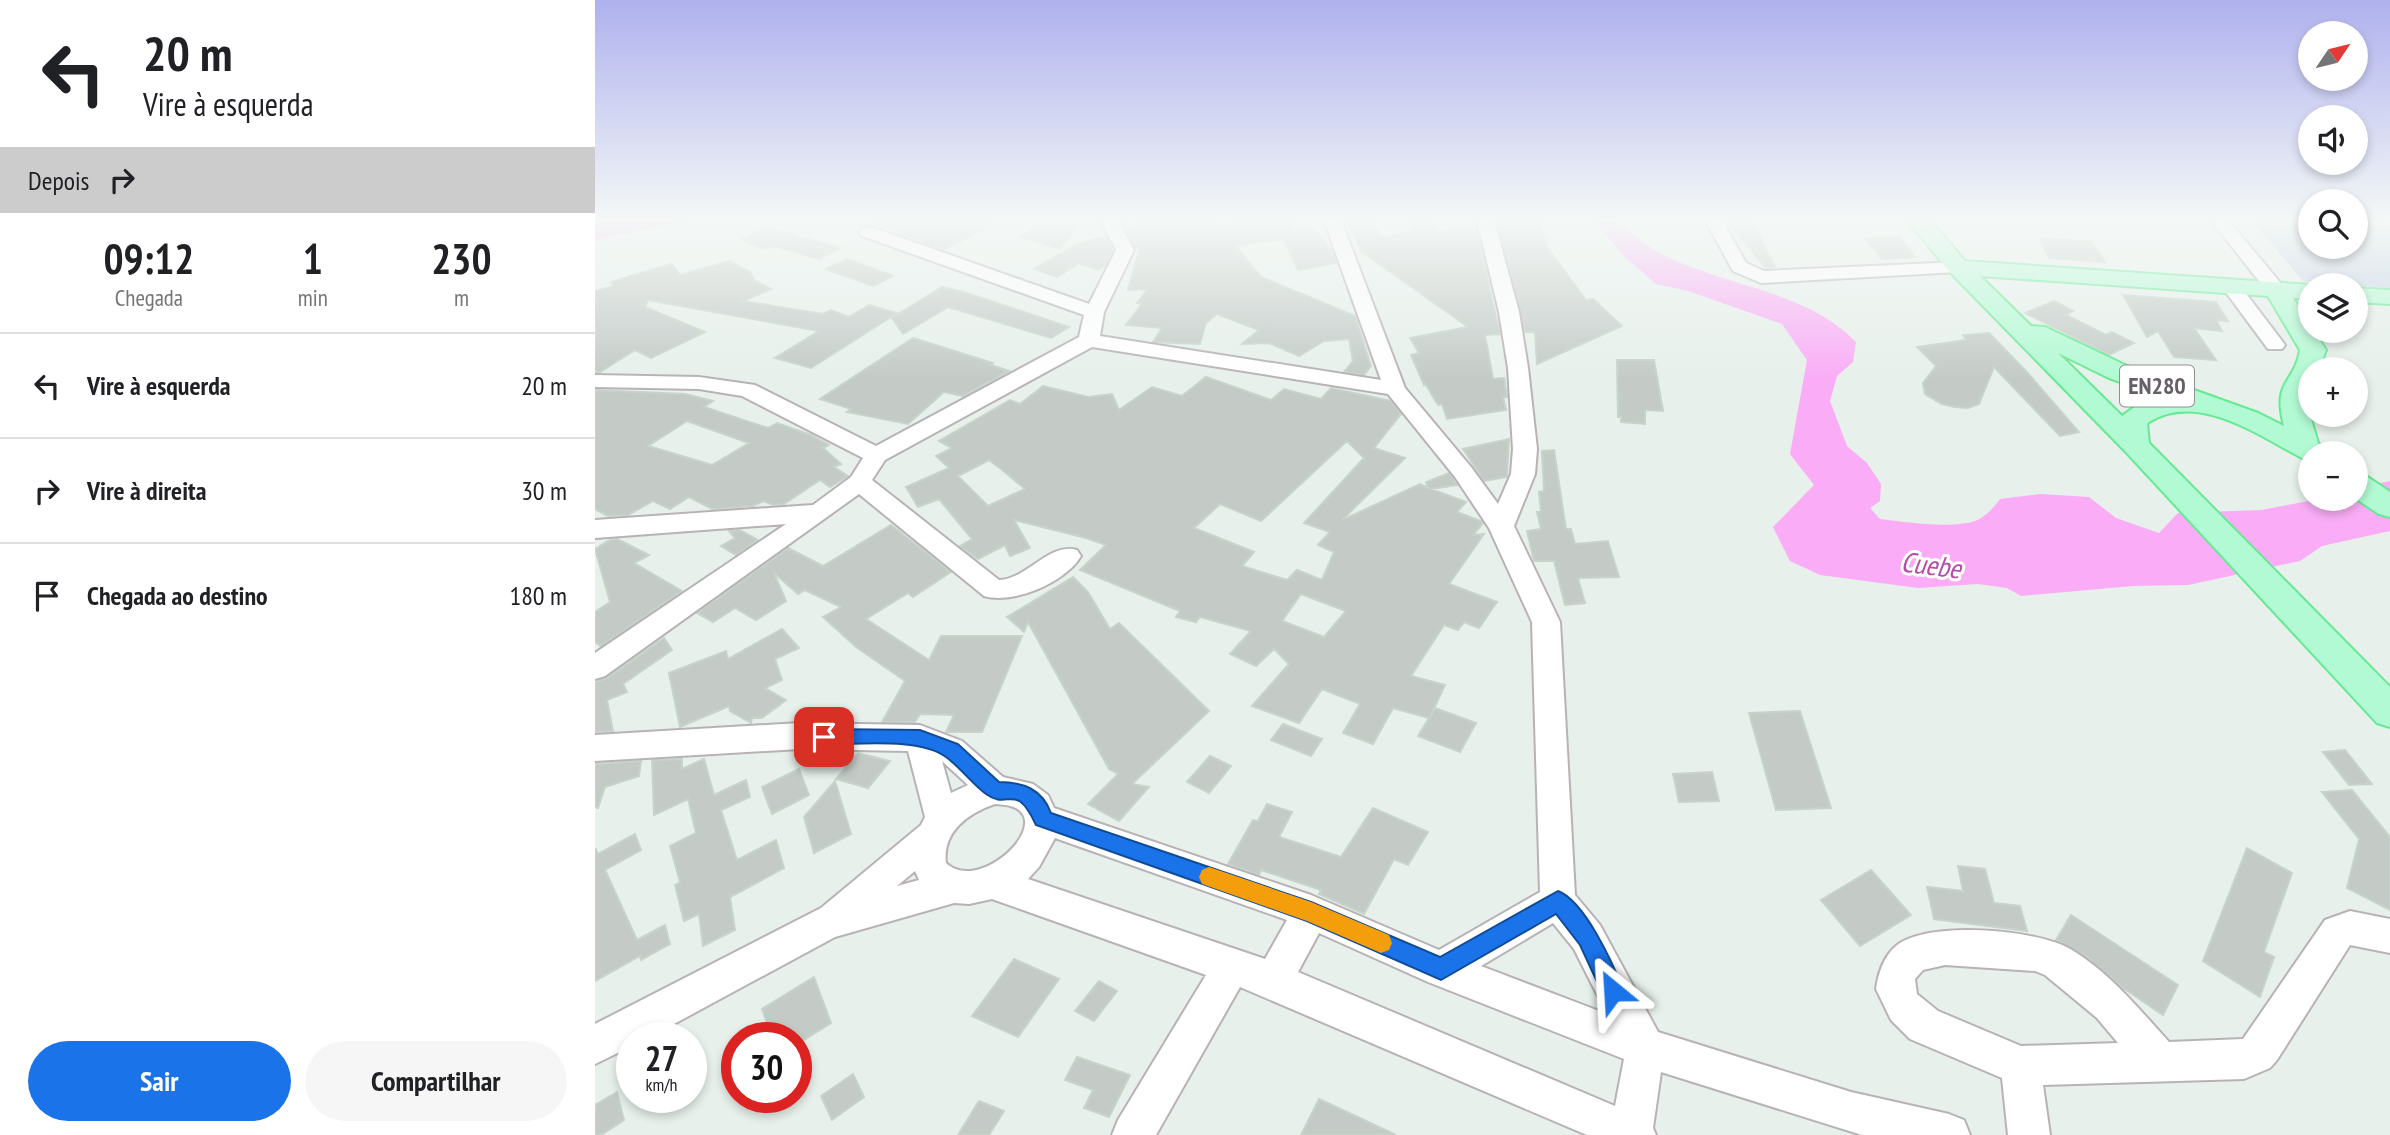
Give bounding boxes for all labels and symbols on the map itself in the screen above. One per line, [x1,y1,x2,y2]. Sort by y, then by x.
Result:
north arrow [2298,21,2368,91]
road number: EN280 [2120,366,2194,407]
water label: Cuebe [1899,542,1965,587]
pin [794,707,854,767]
position arrow [1576,954,1650,1028]
speed limit sign: 30 [721,1022,812,1113]

